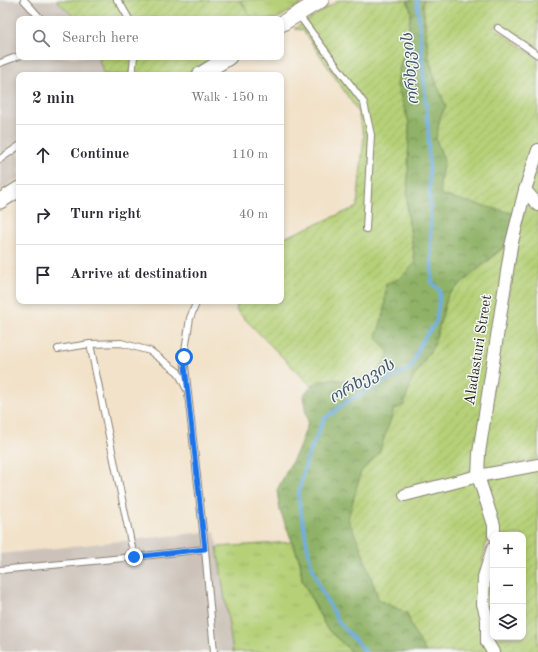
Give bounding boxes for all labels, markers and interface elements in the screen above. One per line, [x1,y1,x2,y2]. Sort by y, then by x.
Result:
search box [16,16,284,60]
icon: search [30,27,52,49]
text: Search here [62,31,139,46]
water label: ორხევის [399,32,423,106]
text: 2 min [32,90,75,107]
text: Walk · 150 m [191,91,268,104]
icon: ahead [32,144,54,166]
text: Continue [70,147,129,162]
text: 110 m [231,148,268,161]
icon: right [32,204,54,226]
text: Turn right [70,207,141,222]
text: 40 m [239,208,268,221]
icon: arrive [32,264,54,286]
text: Arrive at destination [70,267,208,282]
street label: Aladasturi Street [463,293,495,407]
route start [175,348,193,366]
water label: ორხევის [326,356,398,408]
map controls [490,532,526,640]
button: + [490,532,526,568]
route end [125,548,143,566]
button: − [490,568,526,604]
button: layers [490,604,526,640]

